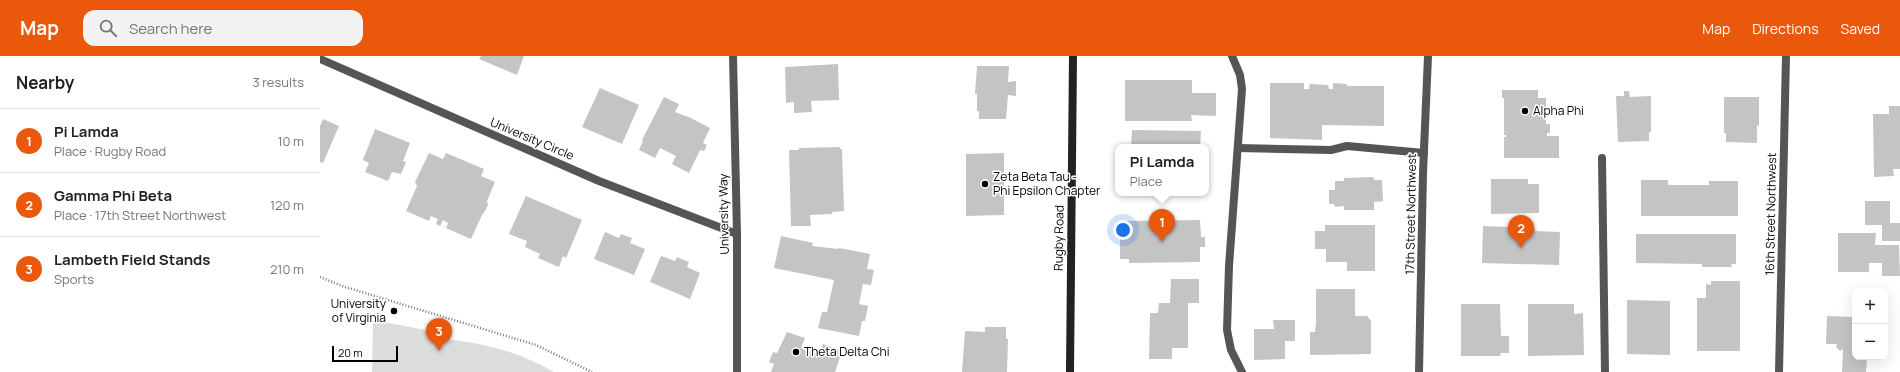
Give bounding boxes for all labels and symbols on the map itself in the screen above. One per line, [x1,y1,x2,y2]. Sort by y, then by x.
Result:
place label: Alpha Phi [1533,102,1584,119]
marker: Alpha Phi [1520,106,1530,116]
street label: University Circle [488,113,577,164]
street label: 16th Street Northwest [1761,152,1780,276]
street label: 17th Street Northwest [1401,153,1420,275]
place label: Zeta Beta Tau - Phi Epsilon Chapter [993,168,1101,199]
street label: University Way [714,173,733,255]
marker: Zeta Beta Tau - Phi Epsilon Chapter [980,179,990,189]
street label: Rugby Road [1049,205,1068,271]
pin: 1 [1149,209,1175,242]
pin: 2 [1508,215,1534,248]
your location [1113,220,1133,240]
place label: University of Virginia [331,295,387,326]
marker: University of Virginia [389,306,399,316]
pin: 3 [426,318,452,351]
place label: Theta Delta Chi [804,343,889,360]
scale bar [332,344,398,363]
marker: Theta Delta Chi [791,347,801,357]

